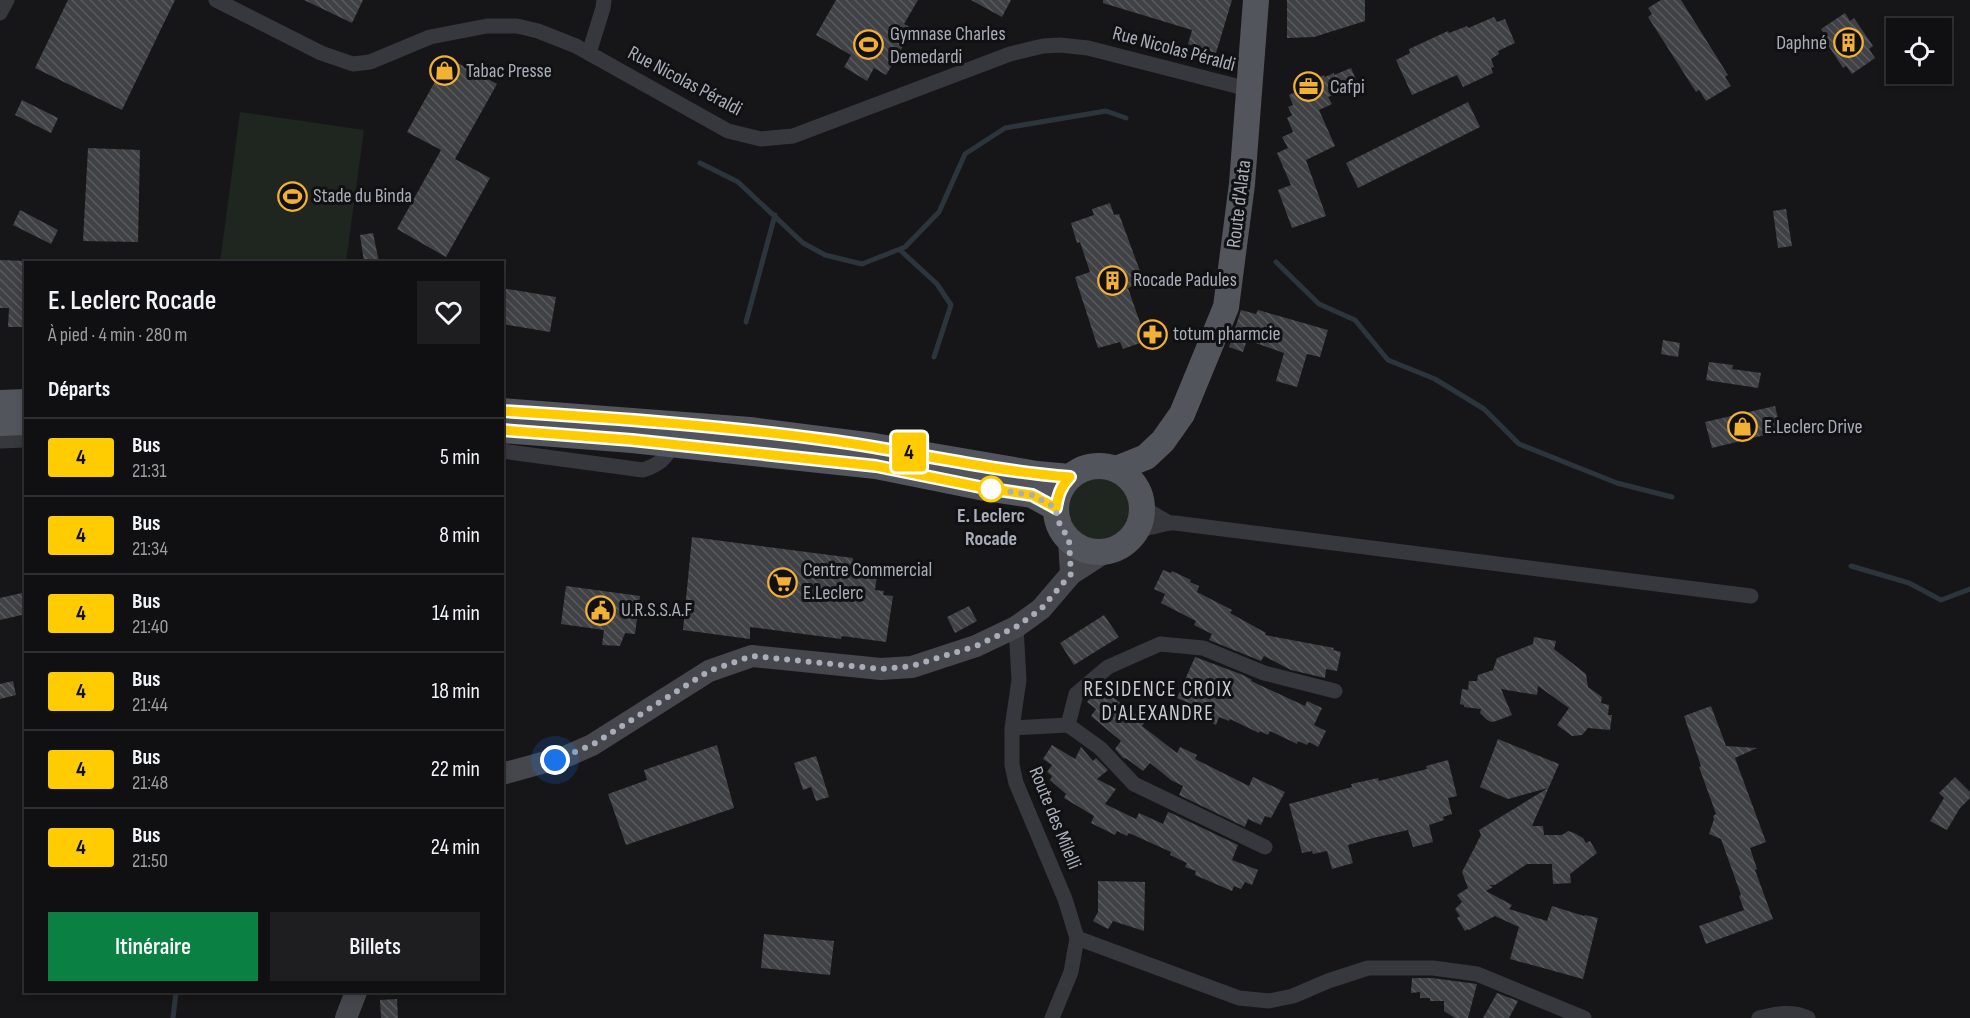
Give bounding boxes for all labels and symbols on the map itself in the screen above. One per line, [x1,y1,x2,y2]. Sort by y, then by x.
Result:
street label: Rue Nicolas Péraldi [1110,21,1238,77]
place label: Gymnase Charles Demedardi [890,22,1006,69]
building icon: Daphné [1832,27,1864,59]
sports icon: Gymnase Charles Demedardi [853,29,885,61]
place label: Daphné [1776,31,1827,55]
street label: Rue Nicolas Péraldi [624,41,746,121]
shop icon: Tabac Presse [429,55,461,87]
place label: Tabac Presse [466,59,552,83]
office icon: Cafpi [1293,71,1325,103]
place label: Cafpi [1330,75,1365,99]
street label: Route d'Alata [1222,159,1256,249]
sports icon: Stade du Binda [276,180,308,212]
place label: Stade du Binda [313,184,412,208]
building icon: Rocade Padules [1096,264,1128,296]
place label: Rocade Padules [1133,268,1237,292]
pharmacy icon: totum pharmcie [1136,318,1168,350]
place label: totum pharmcie [1173,322,1281,346]
shop icon: E.Leclerc Drive [1727,411,1759,443]
place label: E.Leclerc Drive [1764,415,1863,439]
line badge: 4 [890,432,928,472]
marker: E. Leclerc Rocade [978,476,1004,502]
place label: E. Leclerc Rocade [957,504,1025,551]
place label: Centre Commercial E.Leclerc [803,558,932,605]
supermarket icon: Centre Commercial E.Leclerc [766,566,798,598]
public building icon: U.R.S.S.A.F [584,594,616,626]
place label: U.R.S.S.A.F [621,598,693,622]
district label: RESIDENCE CROIX D'ALEXANDRE [1083,677,1233,726]
your location [540,745,570,775]
street label: Route des Milelli [1024,763,1086,873]

